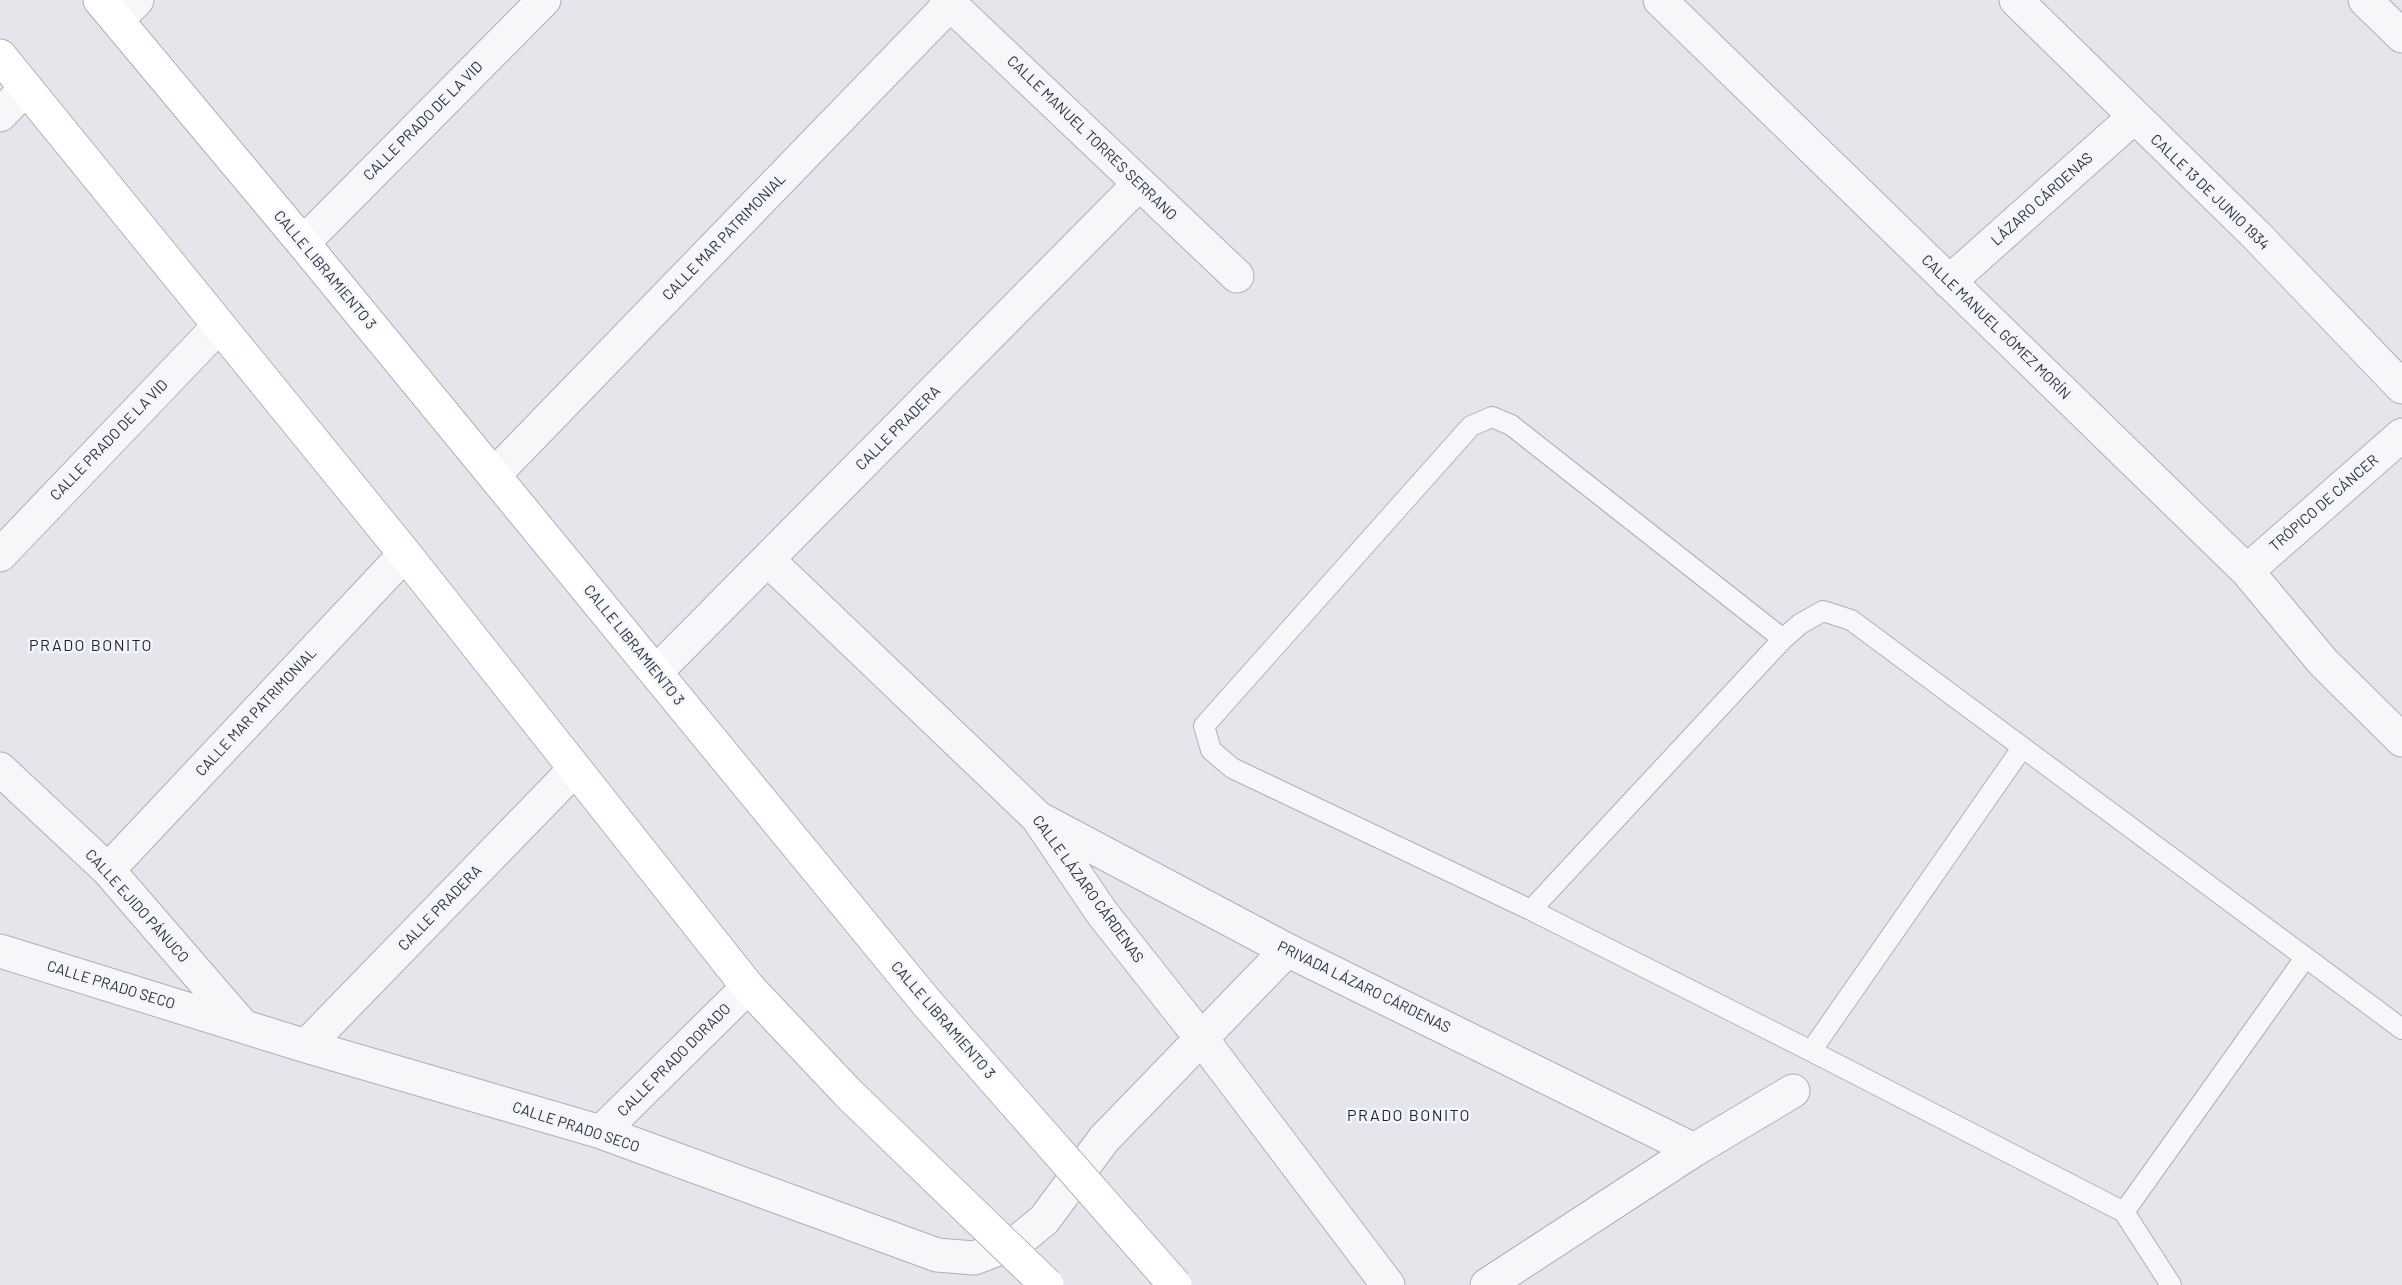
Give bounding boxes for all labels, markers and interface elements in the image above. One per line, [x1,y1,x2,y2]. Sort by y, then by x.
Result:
street label: CALLE MANUEL TORRES SERRANO [1003,52,1181,224]
street label: CALLE PRADO DE LA VID [360,58,486,184]
street label: CALLE 13 DE JUNIO 1934 [2147,131,2273,253]
street label: LÁZARO CÁRDENAS [1987,149,2097,249]
street label: CALLE MAR PATRIMONIAL [659,170,789,304]
street label: CALLE LIBRAMIENTO 3 [270,207,380,333]
street label: CALLE MANUEL GÓMEZ MORÍN [1918,251,2074,403]
street label: CALLE PRADO DE LA VID [47,376,171,504]
street label: CALLE PRADERA [852,382,944,474]
street label: TRÓPICO DE CÁNCER [2266,451,2382,555]
street label: CALLE LIBRAMIENTO 3 [580,581,688,709]
district label: PRADO BONITO [29,636,153,656]
street label: CALLE MAR PATRIMONIAL [192,644,320,780]
street label: CALLE LÁZARO CÁRDENAS [1028,812,1148,966]
street label: CALLE EJIDO PÁNUCO [81,846,193,966]
street label: CALLE PRADERA [395,861,485,955]
street label: PRIVADA LÁZARO CÁRDENAS [1275,937,1453,1037]
street label: CALLE PRADO SECO [45,957,177,1013]
street label: CALLE LIBRAMIENTO 3 [887,958,999,1082]
street label: CALLE PRADO DORADO [614,1000,734,1120]
street label: CALLE PRADO SECO [510,1098,642,1156]
district label: PRADO BONITO [1347,1106,1471,1126]

